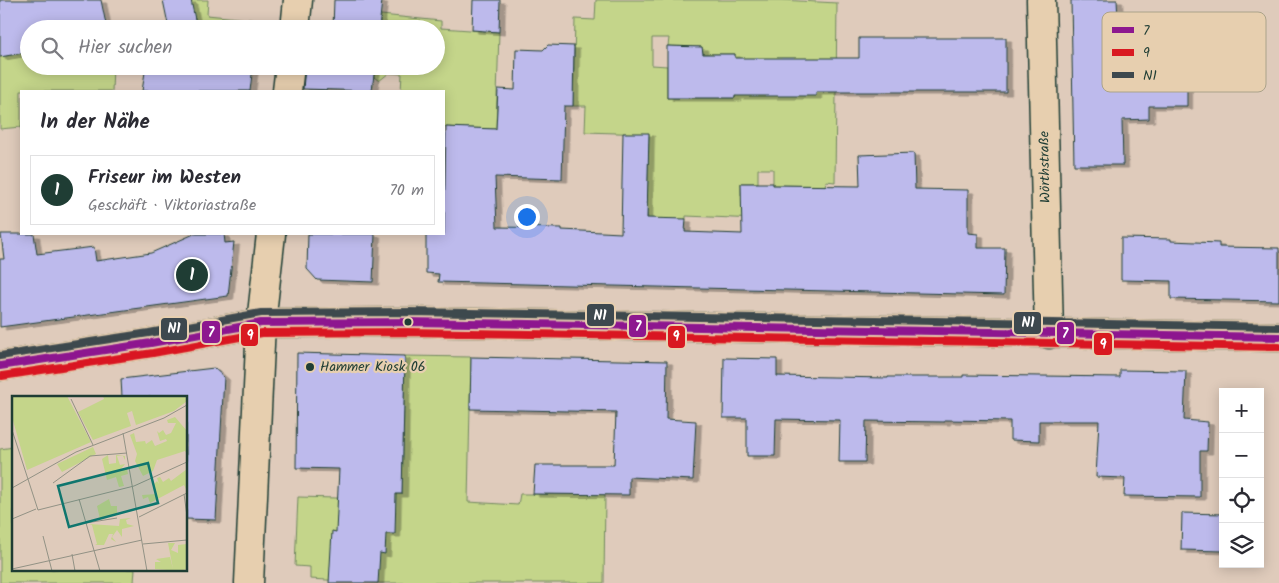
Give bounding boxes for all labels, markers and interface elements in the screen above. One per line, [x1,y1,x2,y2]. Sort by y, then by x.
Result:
legend [1102,12,1266,92]
search box [20,20,445,75]
text: 7 [1143,20,1150,42]
text: Hier suchen [78,33,172,63]
icon: search [38,34,66,62]
text: 9 [1143,42,1150,64]
text: N1 [1143,65,1157,87]
text: In der Nähe [40,106,150,139]
street label: Wörthstraße [1033,130,1057,203]
text: Friseur im Westen [88,163,241,193]
text: 1 [55,178,59,203]
text: 70 m [389,178,424,203]
text: Geschäft · Viktoriastraße [88,193,256,218]
your location [514,204,540,230]
pin: 1 [176,256,208,294]
line badge: N1 [586,303,615,327]
text: N1 [593,305,607,327]
line badge: N1 [1013,311,1042,335]
text: N1 [1021,312,1035,334]
line badge: 7 [628,314,647,338]
text: 7 [635,316,642,338]
line badge: N1 [160,317,188,341]
unlabelled marker [403,317,413,327]
text: N1 [167,318,181,340]
line badge: 7 [201,320,221,344]
line badge: 7 [1056,321,1075,345]
text: 7 [208,322,215,344]
line badge: 9 [240,323,259,347]
text: 7 [1062,323,1069,345]
text: 9 [246,325,254,347]
line badge: 9 [667,325,686,349]
text: 9 [672,326,680,348]
line badge: 9 [1093,332,1113,356]
text: 9 [1099,334,1107,356]
place label: Hammer Kiosk 06 [320,356,426,378]
marker: Hammer Kiosk 06 [304,361,316,373]
map controls [1219,388,1264,568]
button: + [1219,388,1264,433]
inset map [12,396,188,570]
button: − [1219,433,1264,478]
button: locate [1219,478,1264,523]
button: layers [1219,523,1264,568]

